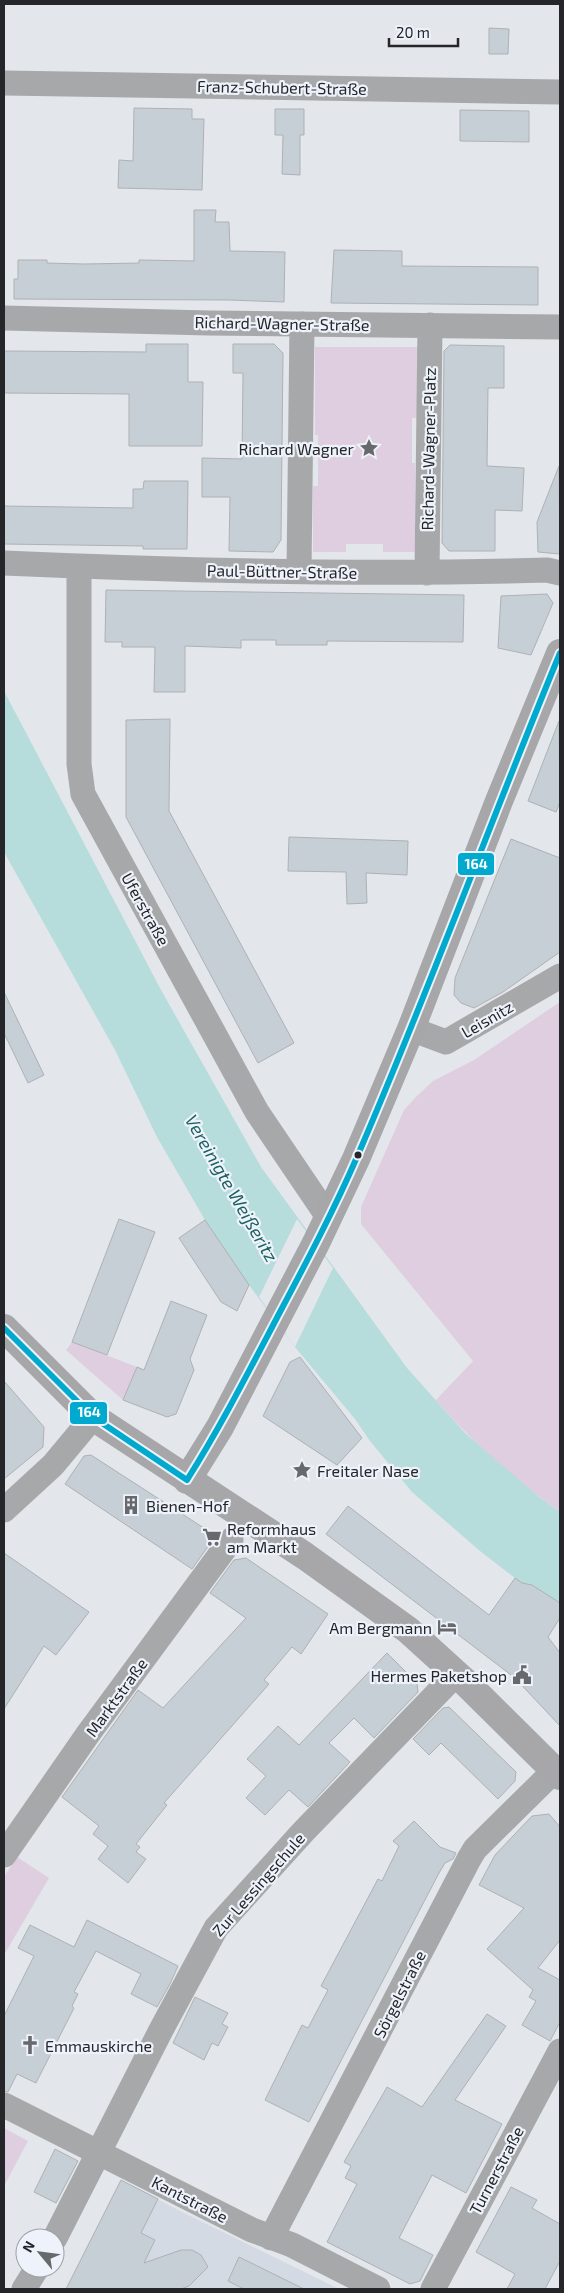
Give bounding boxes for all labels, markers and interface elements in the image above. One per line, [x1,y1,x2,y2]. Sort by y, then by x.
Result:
scale bar [389,15,458,47]
text: 20 m [396,23,430,41]
street label: Franz-Schubert-Straße [197,76,367,98]
street label: Richard-Wagner-Straße [194,312,370,334]
street label: Richard-Wagner-Platz [417,367,439,531]
place icon: Richard Wagner [358,437,380,459]
place label: Richard Wagner [238,439,355,458]
street label: Paul-Büttner-Straße [207,560,357,582]
line badge: 164 [457,852,495,876]
text: 164 [464,855,488,872]
street label: Uferstraße [118,869,174,949]
street label: Leisnitz [458,997,516,1041]
water label: Vereinigte Weißeritz [181,1110,283,1266]
unlabelled marker [353,1150,363,1160]
line badge: 164 [69,1401,108,1425]
text: 164 [77,1403,101,1420]
place icon: Freitaler Nase [291,1459,313,1481]
place label: Freitaler Nase [317,1461,419,1480]
building icon: Bienen-Hof [120,1494,142,1516]
place label: Bienen-Hof [146,1496,230,1515]
place label: Reformhaus am Markt [227,1519,316,1556]
supermarket icon: Reformhaus am Markt [201,1526,223,1548]
hotel icon: Am Bergmann [436,1616,458,1638]
place label: Am Bergmann [329,1618,432,1637]
street label: Marktstraße [81,1654,151,1740]
public building icon: Hermes Paketshop [511,1664,533,1686]
place label: Hermes Paketshop [370,1666,507,1685]
street label: Zur Lessingschule [208,1828,308,1940]
street label: Sörgelstraße [369,1947,429,2041]
church icon: Emmauskirche [19,2034,41,2056]
place label: Emmauskirche [45,2036,152,2055]
street label: Turnerstraße [465,2123,527,2217]
street label: Kantstraße [149,2172,231,2226]
north arrow [15,2228,65,2278]
text: N [18,2238,38,2255]

